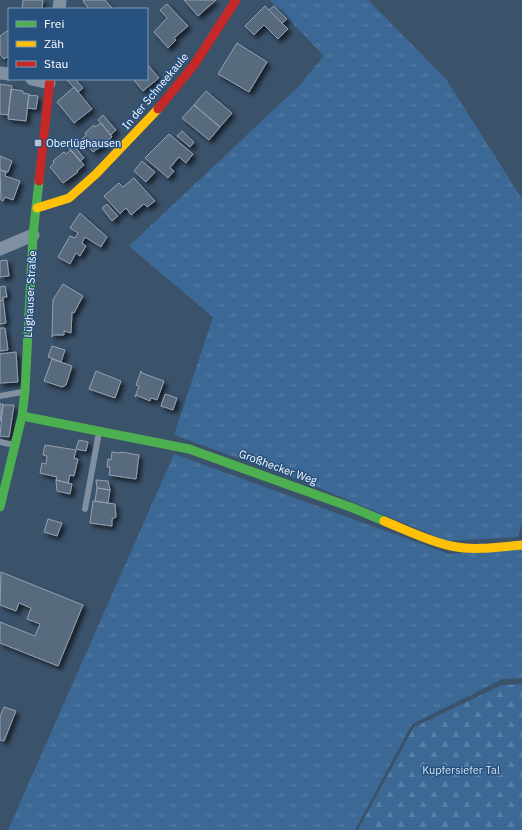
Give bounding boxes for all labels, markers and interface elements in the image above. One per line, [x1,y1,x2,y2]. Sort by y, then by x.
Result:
legend [8,8,148,80]
text: Frei [44,16,64,31]
text: Zäh [44,36,64,51]
street label: In der Schneekaule [119,50,191,132]
text: Stau [44,56,68,71]
place label: Oberlüghausen [46,136,121,150]
marker: Oberlüghausen [33,138,43,148]
street label: Lüghauser Straße [21,250,39,338]
street label: Großhecker Weg [237,446,319,488]
park label: Kupfersiefer Tal [422,763,500,777]

